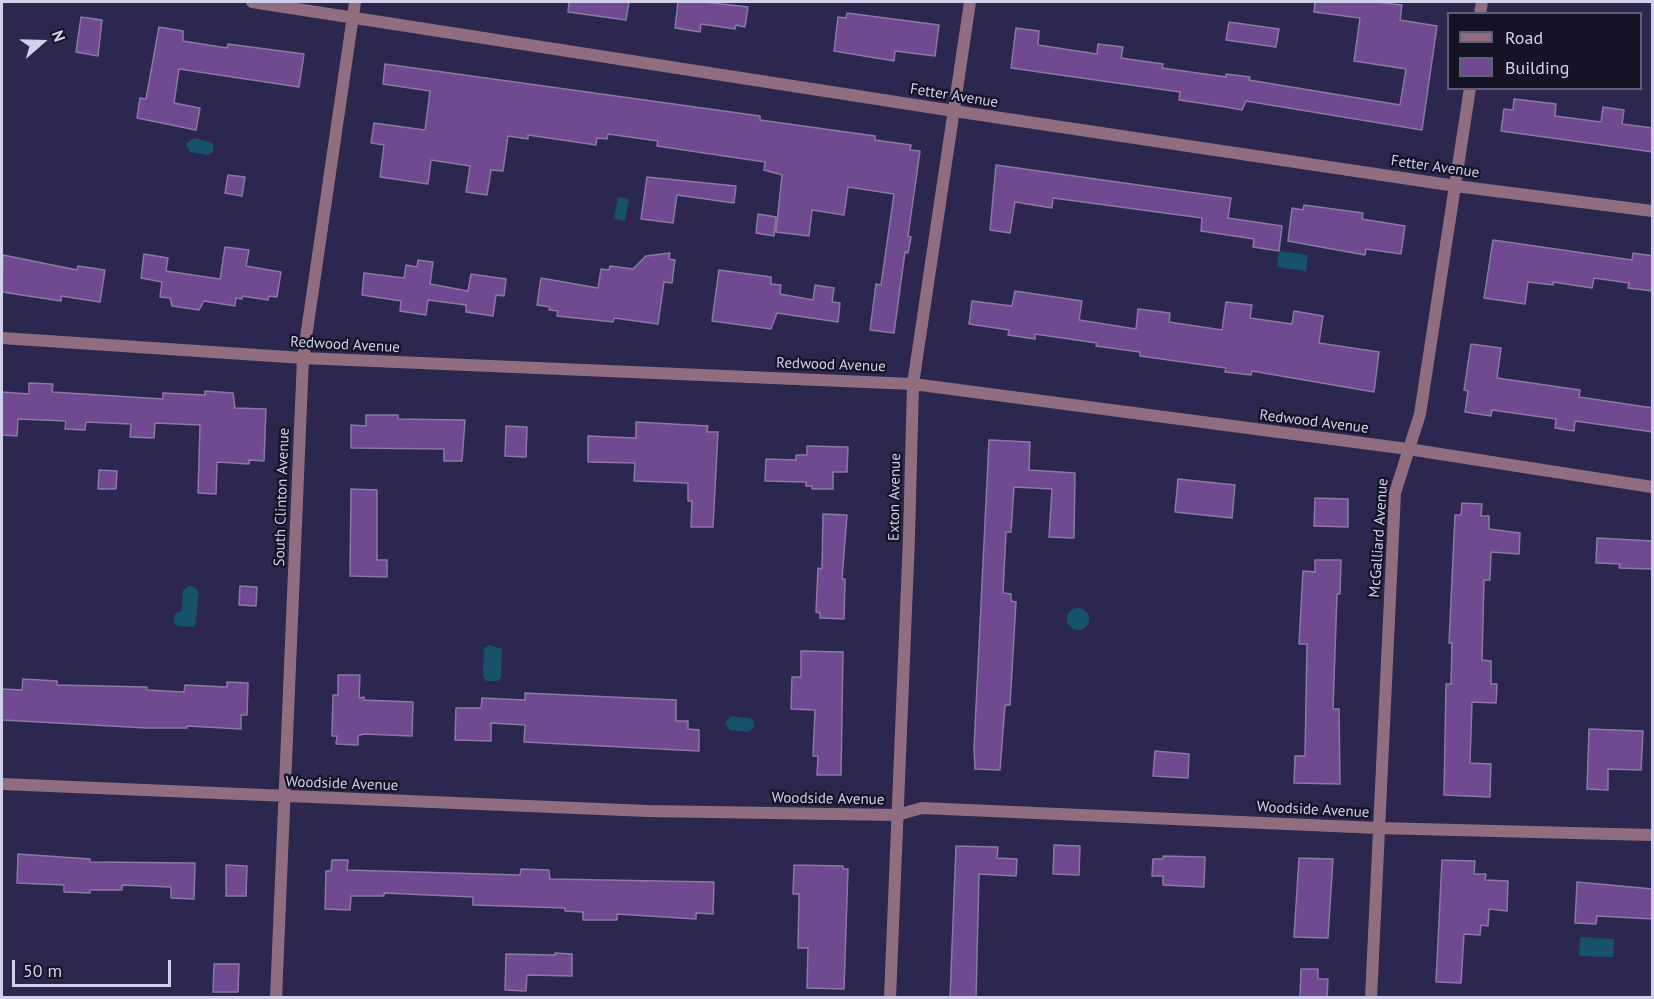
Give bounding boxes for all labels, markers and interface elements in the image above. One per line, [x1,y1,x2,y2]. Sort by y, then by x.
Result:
north arrow [12,12,72,72]
legend [1447,12,1642,90]
text: Road [1505,26,1543,49]
text: N [48,27,70,44]
text: Building [1505,56,1569,79]
street label: Fetter Avenue [909,80,999,112]
street label: Fetter Avenue [1390,152,1480,182]
street label: Redwood Avenue [290,333,400,357]
street label: Redwood Avenue [776,354,886,376]
street label: Redwood Avenue [1258,406,1370,438]
street label: South Clinton Avenue [271,427,293,567]
street label: Exton Avenue [885,453,905,541]
street label: McGalliard Avenue [1366,478,1392,598]
street label: Woodside Avenue [285,773,399,795]
street label: Woodside Avenue [771,789,885,809]
street label: Woodside Avenue [1256,798,1370,822]
scale bar [15,948,174,986]
text: 50 m [23,959,62,982]

